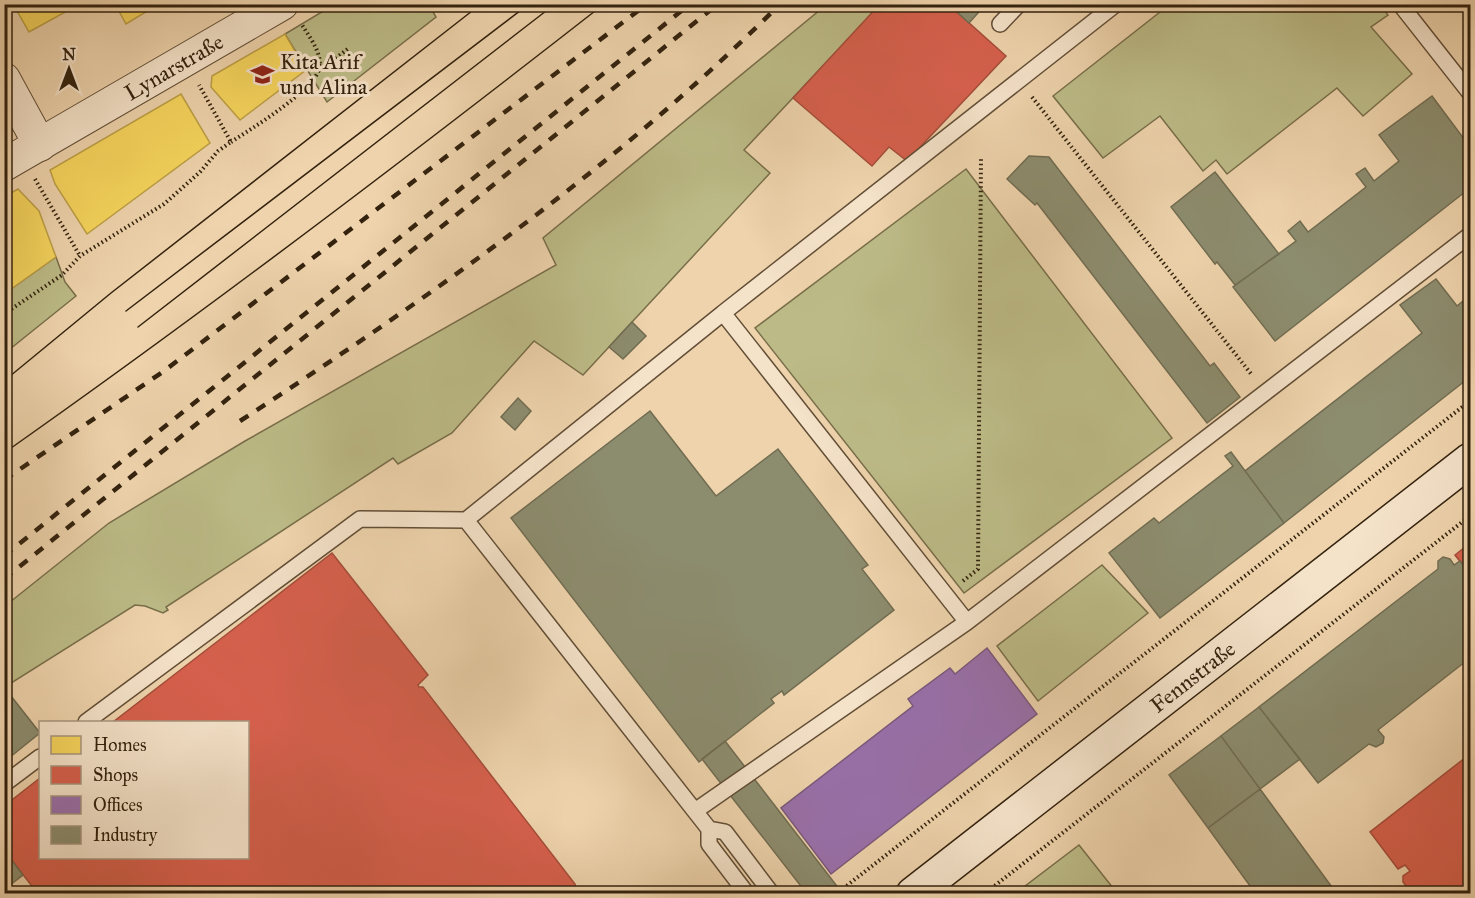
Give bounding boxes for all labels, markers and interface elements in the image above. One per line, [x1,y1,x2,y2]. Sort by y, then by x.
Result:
street label: Lynarstraße [119,28,228,106]
north arrow [39,39,99,99]
text: N [62,45,76,64]
place label: Kita Arif und Alina [280,48,368,100]
school or university icon: Kita Arif und Alina [249,61,275,87]
street label: Fennstraße [1144,635,1240,718]
legend [39,721,249,859]
text: Homes [93,734,147,756]
text: Shops [93,764,138,786]
text: Offices [93,794,143,816]
text: Industry [93,824,158,846]

